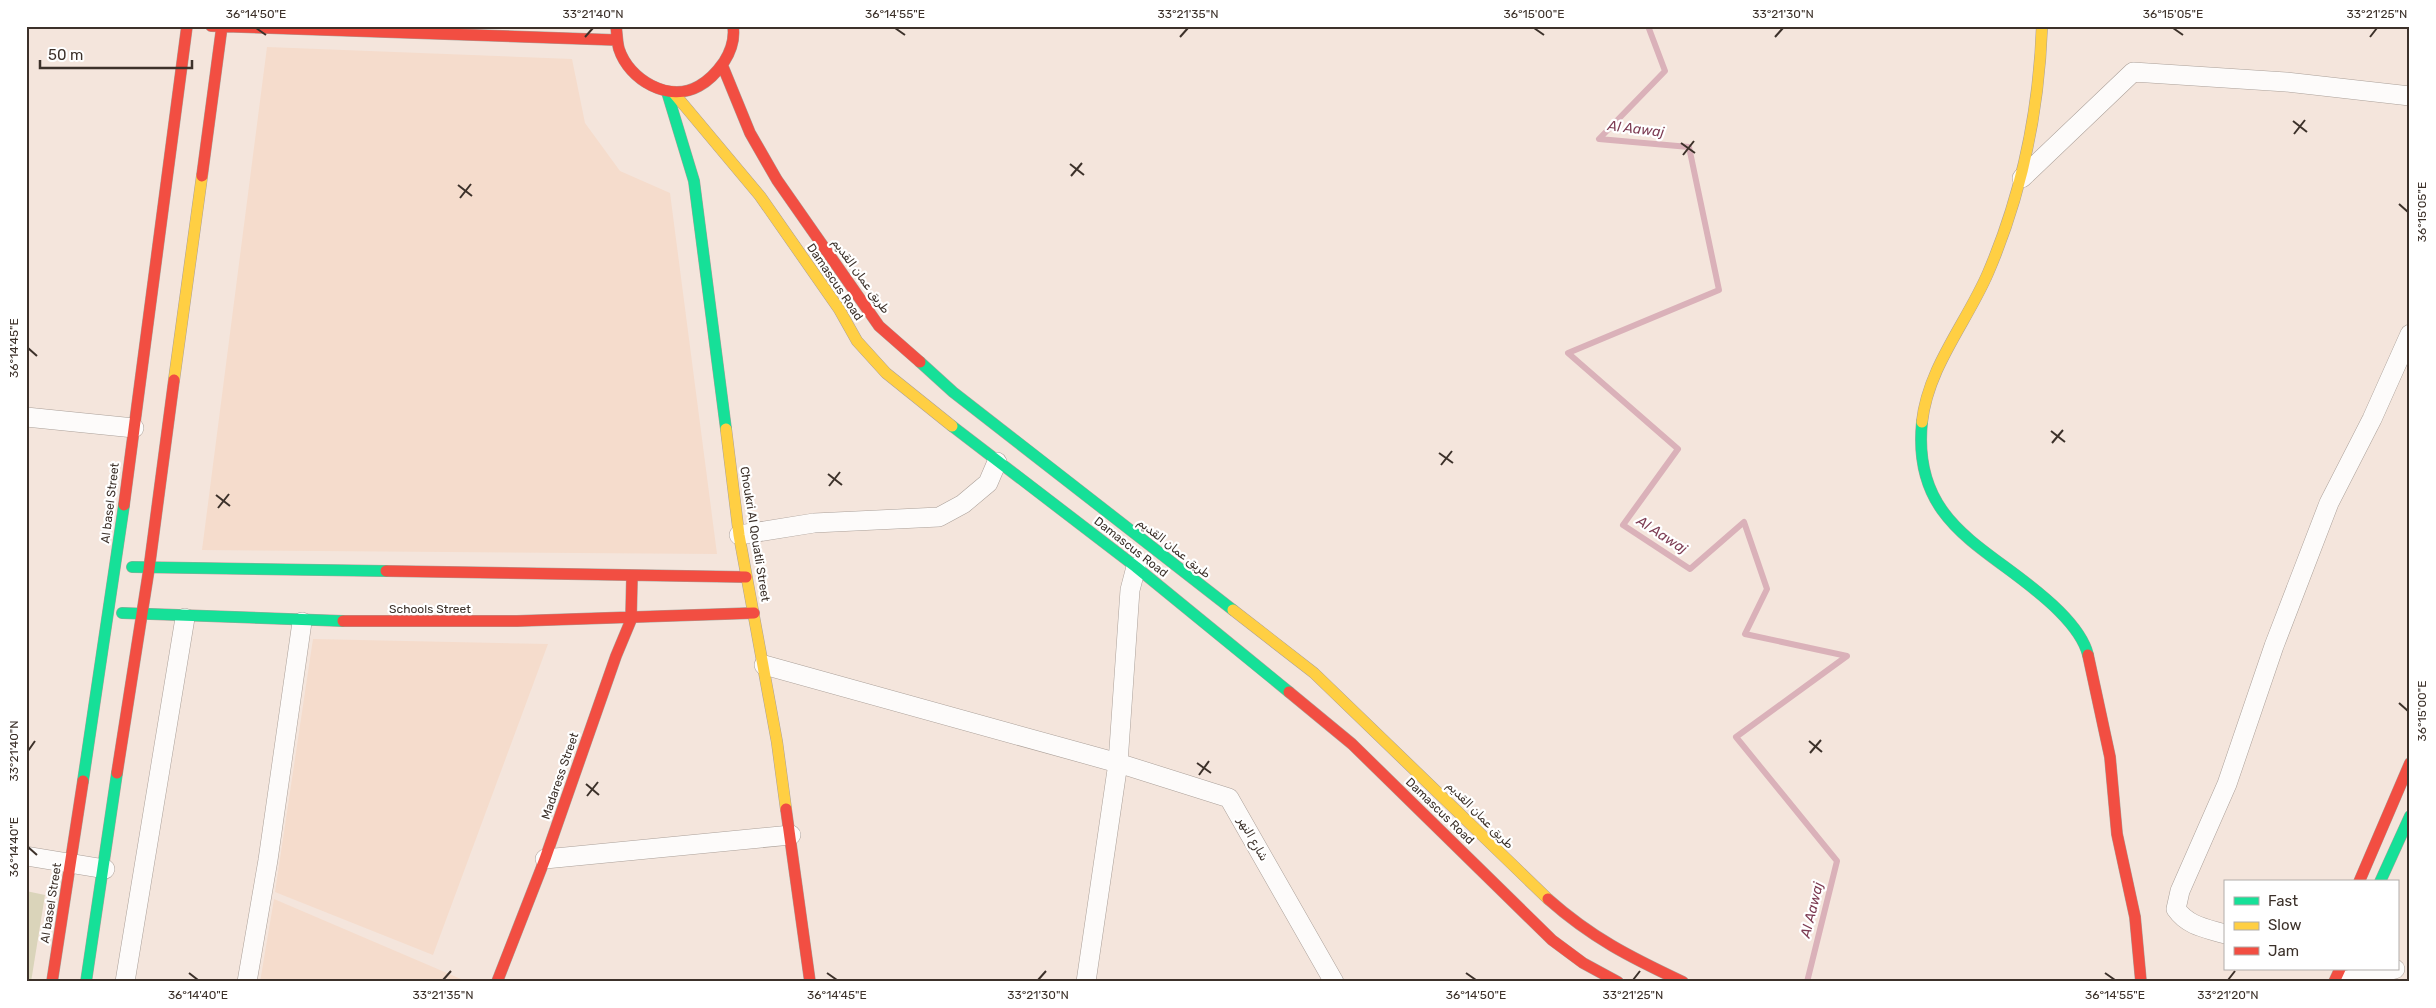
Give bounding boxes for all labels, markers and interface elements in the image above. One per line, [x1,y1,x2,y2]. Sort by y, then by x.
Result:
text: 36°14'50"E [226,7,286,21]
text: 33°21'40"N [562,7,624,21]
text: 36°14'55"E [865,7,925,21]
text: 33°21'35"N [1157,7,1219,21]
text: 36°15'00"E [1504,7,1565,21]
text: 33°21'30"N [1752,7,1814,21]
text: 36°15'05"E [2143,7,2203,21]
text: 33°21'25"N [2347,7,2407,21]
scale bar [40,38,192,70]
text: 50 m [48,46,83,64]
water label: Al Aawaj [1606,117,1666,141]
text: 36°15'05"E [2415,182,2429,242]
street label: طريق عمان القديم [828,236,893,317]
street label: Damascus Road [804,241,866,323]
text: 36°14'45"E [7,318,21,378]
street label: Al basel Street [98,462,122,544]
street label: Choukri Al Qouatli Street [737,465,773,603]
water label: Al Aawaj [1633,512,1691,558]
street label: Damascus Road [1091,514,1171,580]
street label: طريق عمان القديم [1134,515,1213,582]
street label: Schools Street [389,602,471,616]
text: 36°15'00"E [2415,681,2429,742]
text: 33°21'40"N [7,720,21,782]
street label: Madaress Street [539,730,582,821]
street label: Damascus Road [1403,775,1477,847]
street label: طريق عمان القديم [1443,779,1516,852]
street label: شارع النهر [1233,814,1271,864]
text: 36°14'40"E [7,817,21,877]
street label: Al basel Street [38,862,64,944]
water label: Al Aawaj [1797,880,1827,940]
legend [2224,880,2398,970]
text: Fast [2268,892,2298,910]
text: Slow [2268,916,2301,934]
text: Jam [2268,942,2299,960]
text: 36°14'40"E [168,988,228,1002]
text: 33°21'35"N [412,988,474,1002]
text: 36°14'45"E [807,988,867,1002]
text: 33°21'30"N [1007,988,1069,1002]
text: 36°14'50"E [1446,988,1506,1002]
text: 33°21'25"N [1603,988,1663,1002]
text: 36°14'55"E [2085,988,2145,1002]
text: 33°21'20"N [2197,988,2259,1002]

